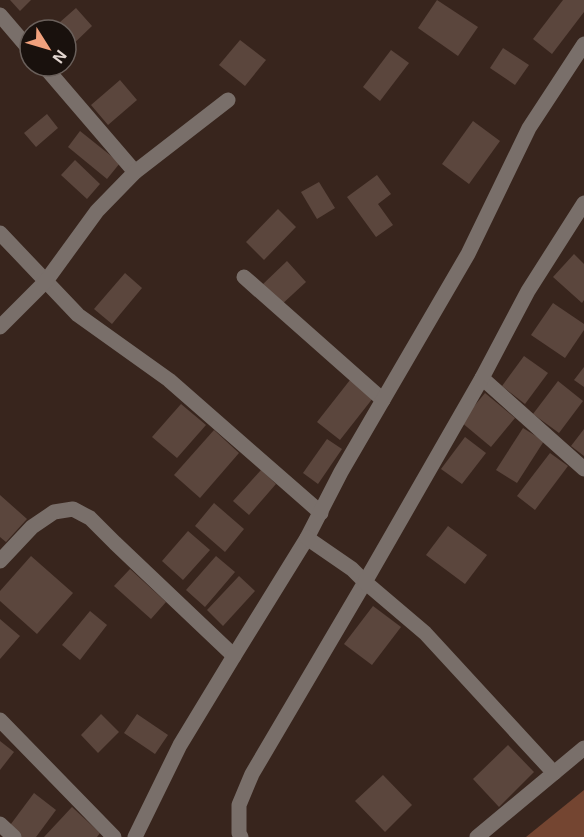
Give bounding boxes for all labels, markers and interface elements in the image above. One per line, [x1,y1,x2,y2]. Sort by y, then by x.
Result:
north arrow [18,18,78,78]
text: N [49,47,70,66]

